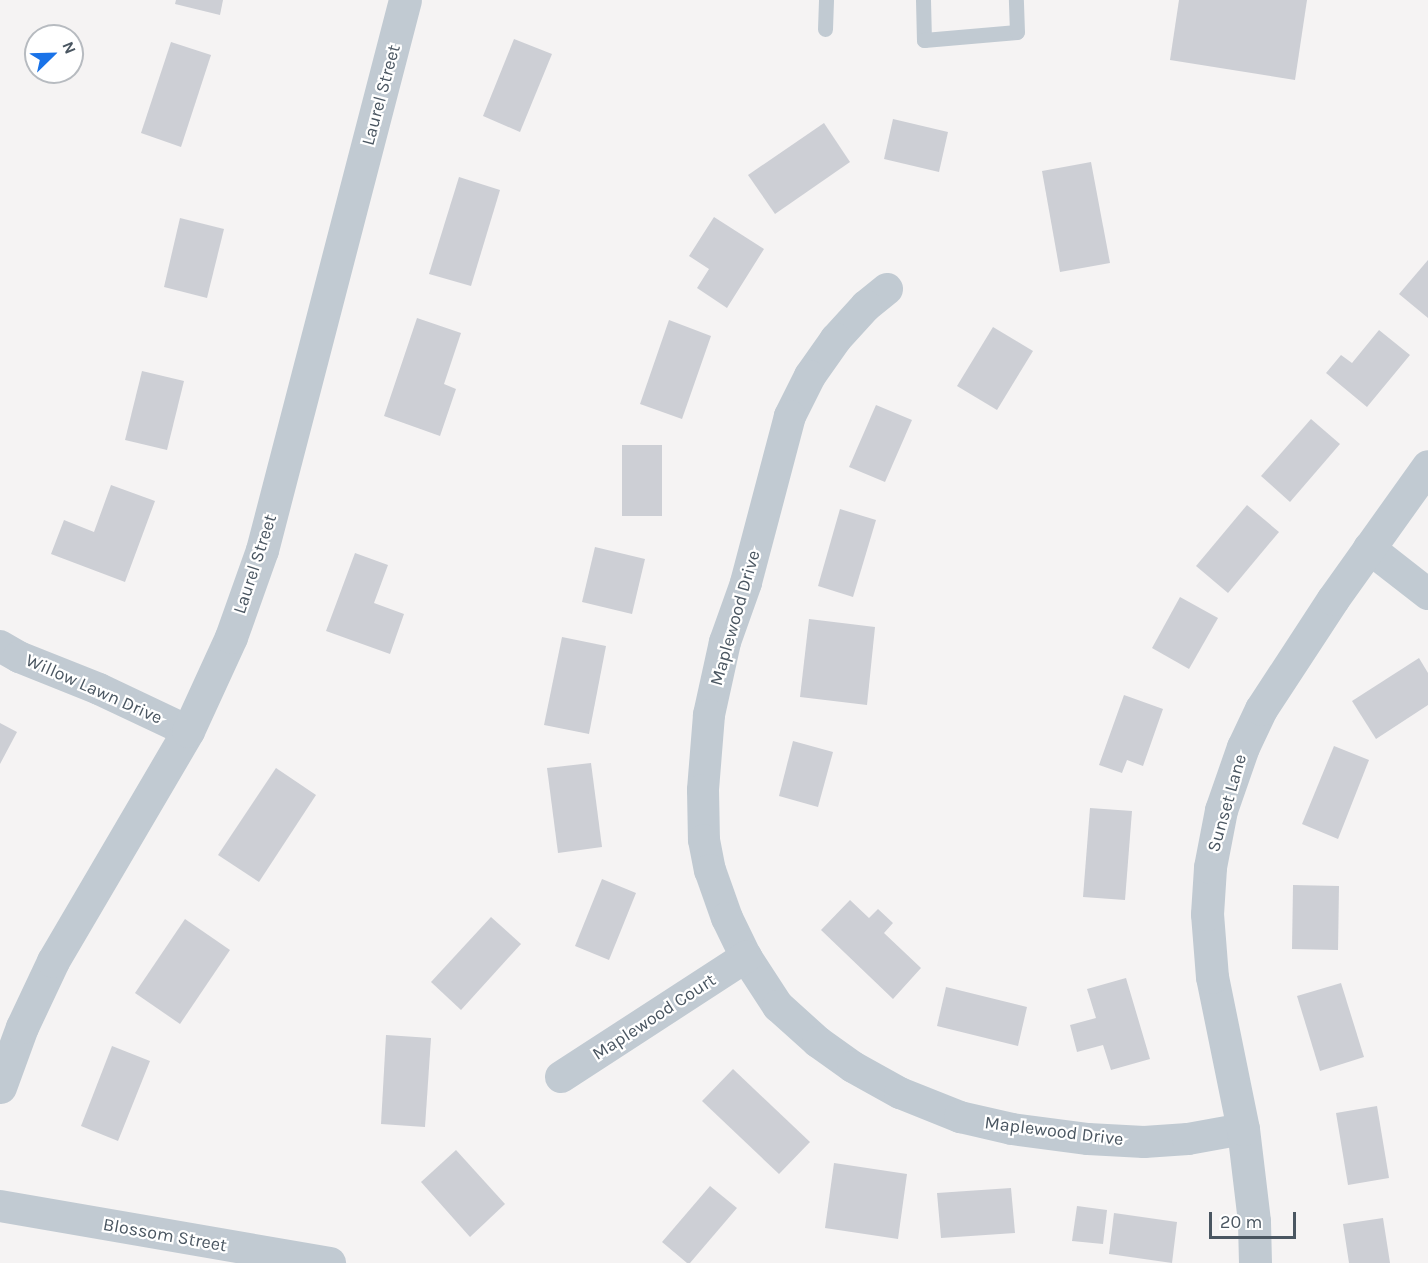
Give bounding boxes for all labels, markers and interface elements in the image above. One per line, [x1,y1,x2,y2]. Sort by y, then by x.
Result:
north arrow [24,24,84,84]
text: N [58,39,80,57]
street label: Laurel Street [357,42,405,148]
street label: Laurel Street [229,511,281,617]
street label: Maplewood Drive [705,548,765,688]
street label: Willow Lawn Drive [22,649,166,729]
street label: Sunset Lane [1203,752,1251,854]
street label: Maplewood Court [588,969,720,1065]
street label: Maplewood Drive [983,1112,1125,1150]
scale bar [1212,1200,1299,1238]
text: 20 m [1220,1211,1262,1233]
street label: Blossom Street [101,1213,229,1257]

